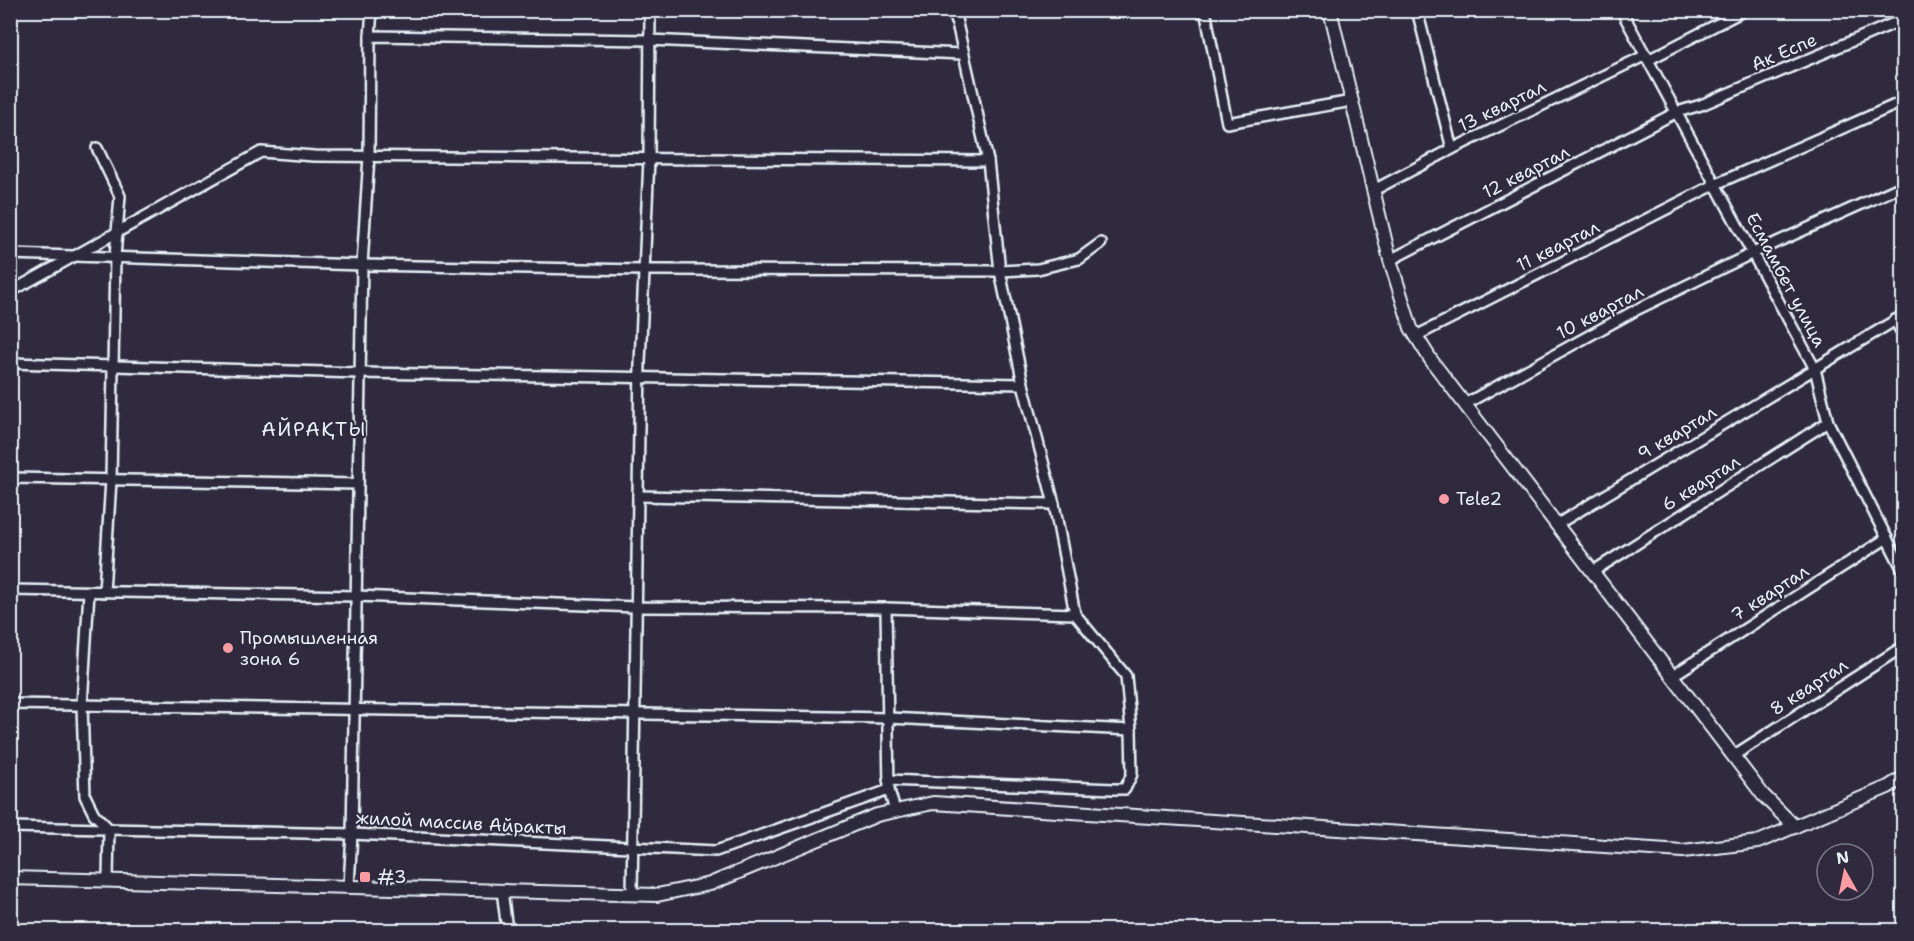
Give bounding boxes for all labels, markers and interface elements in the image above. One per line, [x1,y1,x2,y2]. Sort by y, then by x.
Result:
street label: Ак Еспе [1748,28,1820,76]
street label: 13 квартал [1454,74,1550,138]
street label: 12 квартал [1478,140,1574,204]
street label: Есмамбет улица [1740,209,1832,351]
street label: 11 квартал [1512,215,1604,277]
street label: 10 квартал [1552,279,1648,345]
street label: 9 квартал [1633,400,1721,466]
district label: АЙРАҚТЫ [261,416,367,442]
street label: 6 квартал [1657,449,1745,517]
place label: Tele2 [1456,487,1502,511]
marker: Tele2 [1437,492,1451,506]
street label: 7 квартал [1726,559,1814,627]
place label: Промышленная зона 6 [240,626,378,671]
marker: Промышленная зона 6 [221,641,235,655]
street label: 8 квартал [1765,653,1853,721]
street label: жилой массив Айракты [355,805,567,841]
north arrow [1815,842,1875,902]
text: N [1835,846,1851,869]
place label: #3 [377,865,407,889]
marker: #3 [358,870,372,884]

